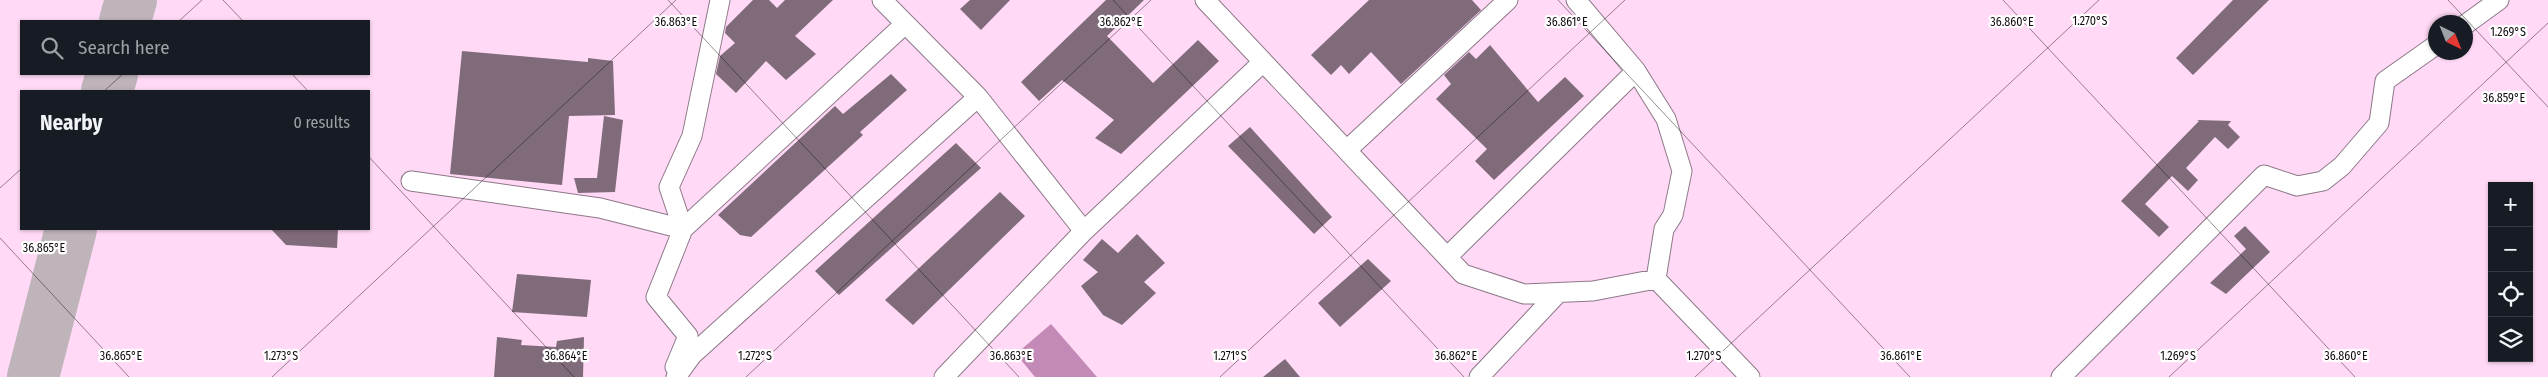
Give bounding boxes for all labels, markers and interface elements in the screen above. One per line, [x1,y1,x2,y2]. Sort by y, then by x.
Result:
text: 1.270°S [2073,14,2108,28]
text: 36.863°E [655,15,698,29]
text: 36.862°E [1100,15,1143,29]
text: 36.861°E [1546,15,1588,29]
text: 36.860°E [1990,15,2034,29]
north arrow [2428,15,2473,60]
search box [20,20,370,75]
text: 1.269°S [2490,25,2526,39]
icon: search [38,34,66,62]
text: Search here [78,36,170,59]
text: 36.859°E [2483,91,2526,105]
text: Nearby [40,110,102,136]
text: 0 results [293,113,350,132]
map controls [2488,182,2533,362]
button: + [2488,182,2533,227]
button: − [2488,227,2533,272]
text: 36.865°E [23,241,66,255]
button: locate [2488,272,2533,317]
button: layers [2488,317,2533,362]
text: 36.865°E [100,349,143,363]
text: 1.273°S [264,349,298,363]
text: 36.864°E [545,349,588,363]
text: 1.272°S [738,349,772,363]
text: 36.863°E [990,349,1033,363]
text: 1.271°S [1213,349,1247,363]
text: 36.862°E [1435,349,1478,363]
text: 1.270°S [1687,349,1722,363]
text: 36.861°E [1880,349,1922,363]
text: 1.269°S [2160,349,2196,363]
text: 36.860°E [2324,349,2368,363]

